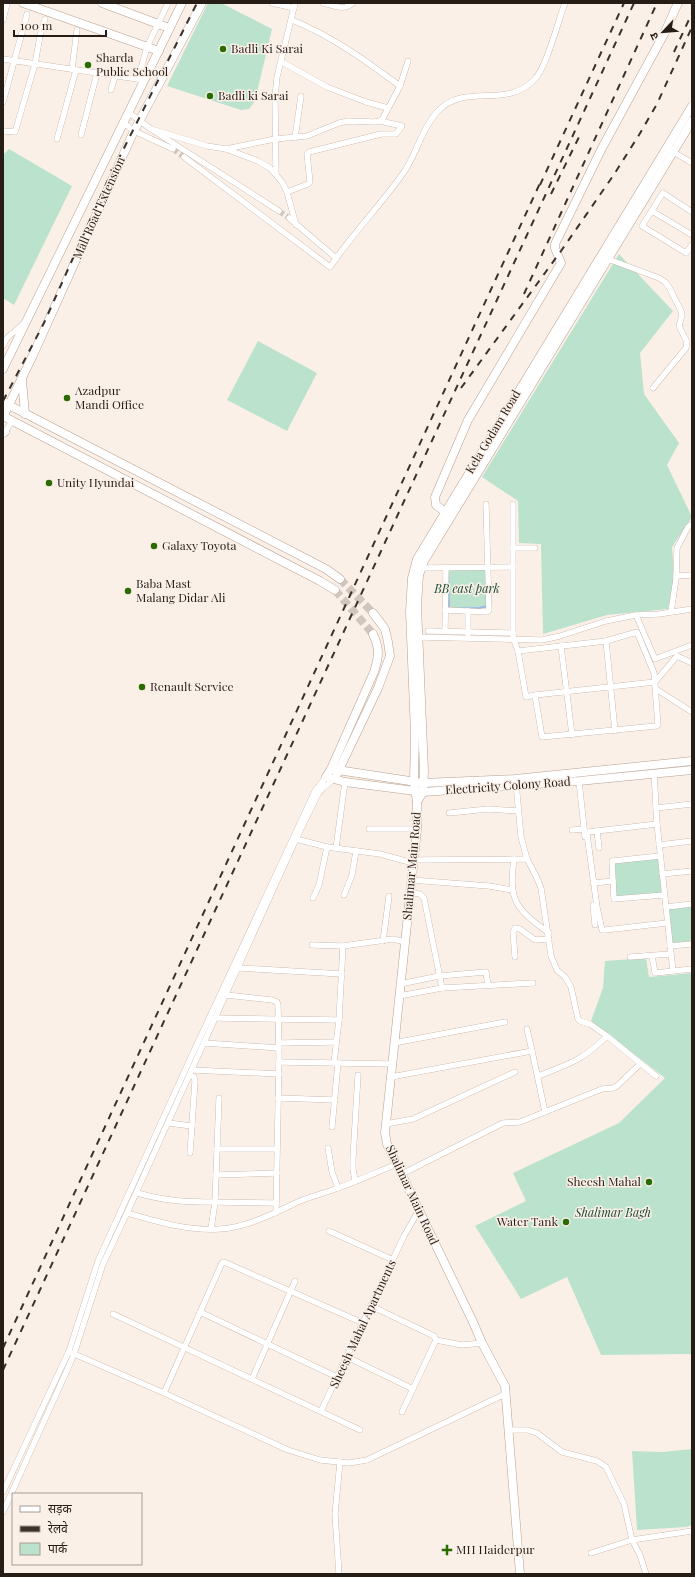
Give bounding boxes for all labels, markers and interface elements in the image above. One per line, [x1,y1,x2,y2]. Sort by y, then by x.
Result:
scale bar [14,12,106,38]
north arrow [643,12,683,52]
text: 100 m [20,17,53,33]
text: उ [645,30,662,43]
place label: Badli Ki Sarai [231,40,303,56]
marker: Badli Ki Sarai [218,44,228,54]
place label: Sharda Public School [96,49,169,79]
marker: Sharda Public School [83,60,93,70]
place label: Badli ki Sarai [218,87,289,103]
marker: Badli ki Sarai [205,91,215,101]
street label: Mall Road Extension [68,154,128,261]
place label: Azadpur Mandi Office [74,382,144,412]
street label: Kela Godam Road [461,387,524,476]
marker: Azadpur Mandi Office [62,393,72,403]
place label: Unity Hyundai [57,474,135,490]
marker: Unity Hyundai [44,478,54,488]
place label: Galaxy Toyota [162,537,237,553]
marker: Galaxy Toyota [149,541,159,551]
place label: Baba Mast Malang Didar Ali [136,575,226,605]
park label: BB east park [433,580,500,596]
marker: Baba Mast Malang Didar Ali [123,586,133,596]
place label: Renault Service [150,678,234,694]
marker: Renault Service [137,682,147,692]
street label: Electricity Colony Road [445,773,571,797]
street label: Shalimar Main Road [398,811,424,921]
street label: Shalimar Main Road [383,1142,443,1247]
place label: Sheesh Mahal [567,1173,642,1189]
marker: Sheesh Mahal [644,1177,654,1187]
park label: Shalimar Bagh [574,1204,651,1220]
place label: Water Tank [496,1213,558,1229]
marker: Water Tank [561,1217,571,1227]
street label: Sheesh Mahal Apartments [325,1257,399,1390]
legend [12,1493,142,1565]
text: सड़क [48,1500,73,1516]
text: रेलवे [48,1520,68,1536]
text: पार्क [48,1540,68,1556]
place label: MH Haiderpur [456,1541,535,1557]
marker: MH Haiderpur [441,1544,453,1556]

